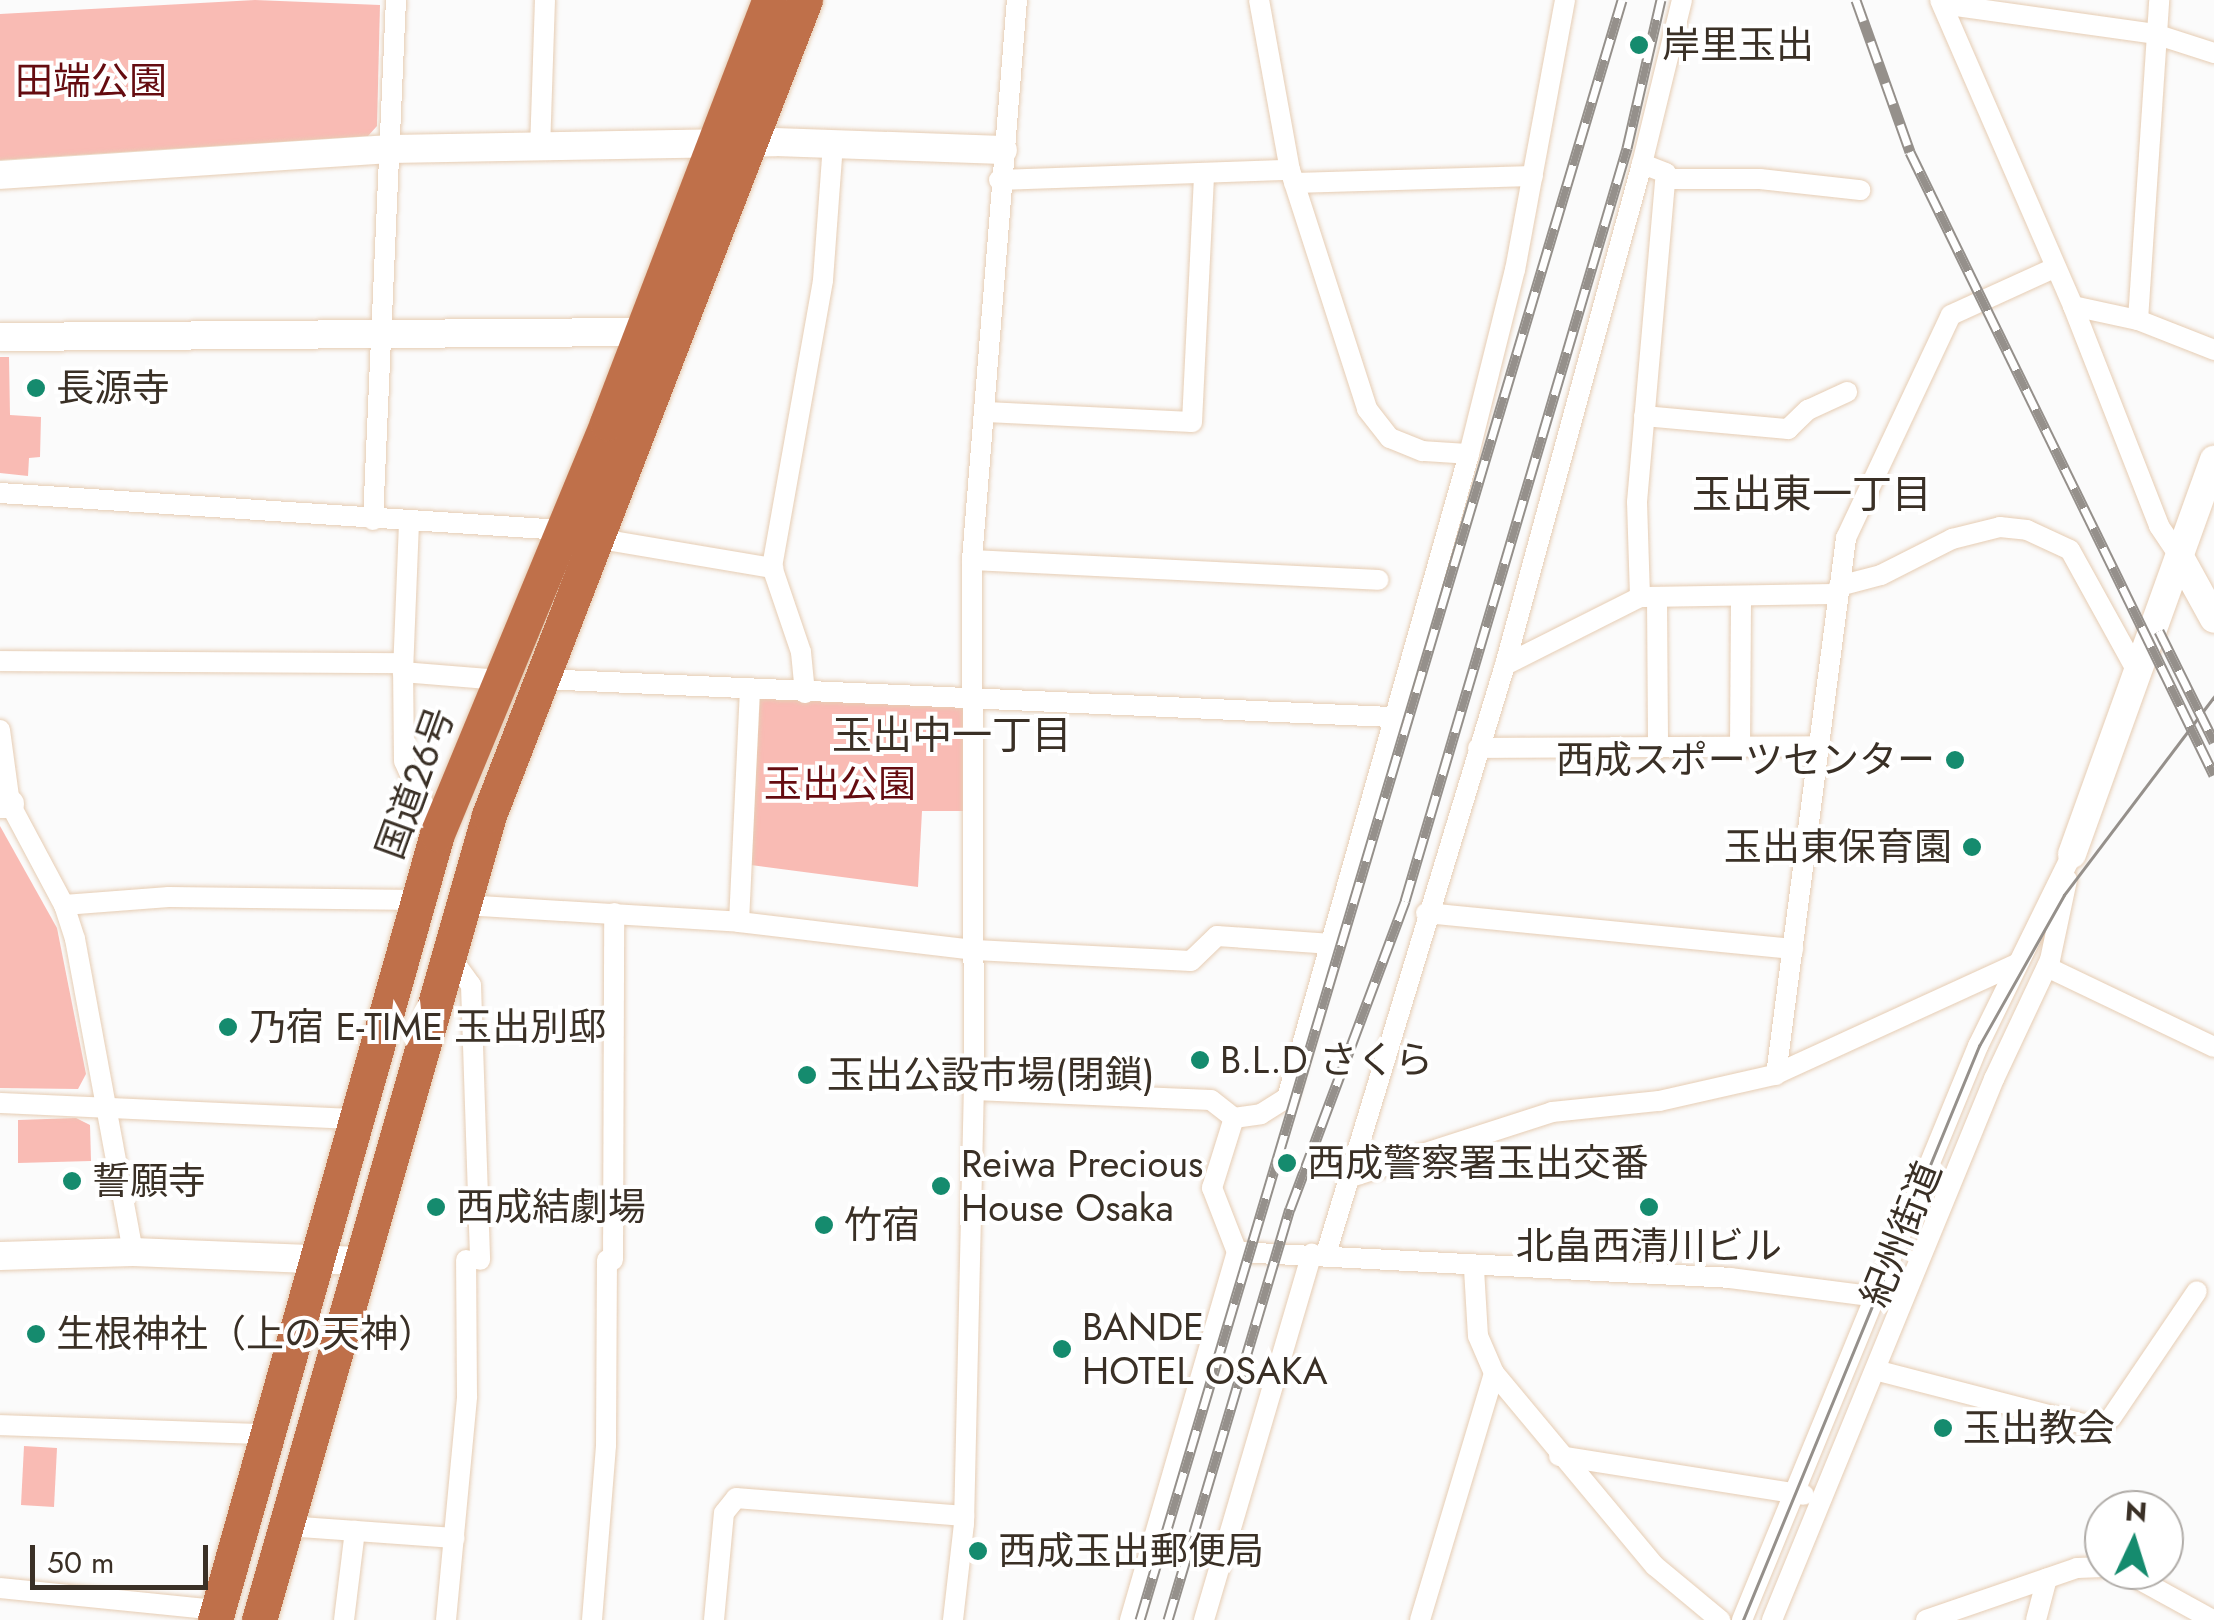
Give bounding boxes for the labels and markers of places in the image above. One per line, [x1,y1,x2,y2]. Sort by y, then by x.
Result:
place label: 岸里玉出 [1662,22,1814,68]
marker: 岸里玉出 [1626,32,1652,58]
place label: 長源寺 [56,365,170,411]
marker: 長源寺 [25,377,47,399]
place label: 西成スポーツセンター [1555,737,1935,783]
marker: 西成スポーツセンター [1944,749,1966,771]
place label: 玉出東保育園 [1724,824,1952,870]
marker: 玉出東保育園 [1961,836,1983,858]
place label: 乃宿 E-TIME 玉出別邸 [248,1004,606,1050]
marker: 乃宿 E-TIME 玉出別邸 [217,1016,239,1038]
place label: B.L.D さくら [1220,1037,1433,1083]
marker: B.L.D さくら [1189,1049,1211,1071]
place label: 玉出公設市場(閉鎖) [827,1052,1155,1098]
marker: 玉出公設市場(閉鎖) [796,1064,818,1086]
place label: 西成警察署玉出交番 [1307,1140,1649,1186]
place label: Reiwa Precious House Osaka [961,1141,1203,1230]
marker: 西成警察署玉出交番 [1276,1152,1298,1174]
place label: 誓願寺 [92,1158,206,1204]
marker: 誓願寺 [61,1170,83,1192]
marker: Reiwa Precious House Osaka [930,1175,952,1197]
place label: 西成結劇場 [456,1184,646,1230]
marker: 西成結劇場 [425,1196,447,1218]
marker: 北畠西清川ビル [1638,1196,1660,1218]
place label: 竹宿 [844,1202,920,1248]
marker: 竹宿 [813,1214,835,1236]
place label: 北畠西清川ビル [1516,1223,1782,1269]
place label: BANDE HOTEL OSAKA [1082,1304,1328,1394]
place label: 生根神社（上の天神） [56,1311,436,1357]
marker: 生根神社（上の天神） [25,1323,47,1345]
marker: BANDE HOTEL OSAKA [1051,1338,1073,1360]
place label: 玉出教会 [1963,1405,2115,1451]
marker: 玉出教会 [1932,1417,1954,1439]
place label: 西成玉出郵便局 [998,1528,1264,1574]
marker: 西成玉出郵便局 [967,1540,989,1562]

